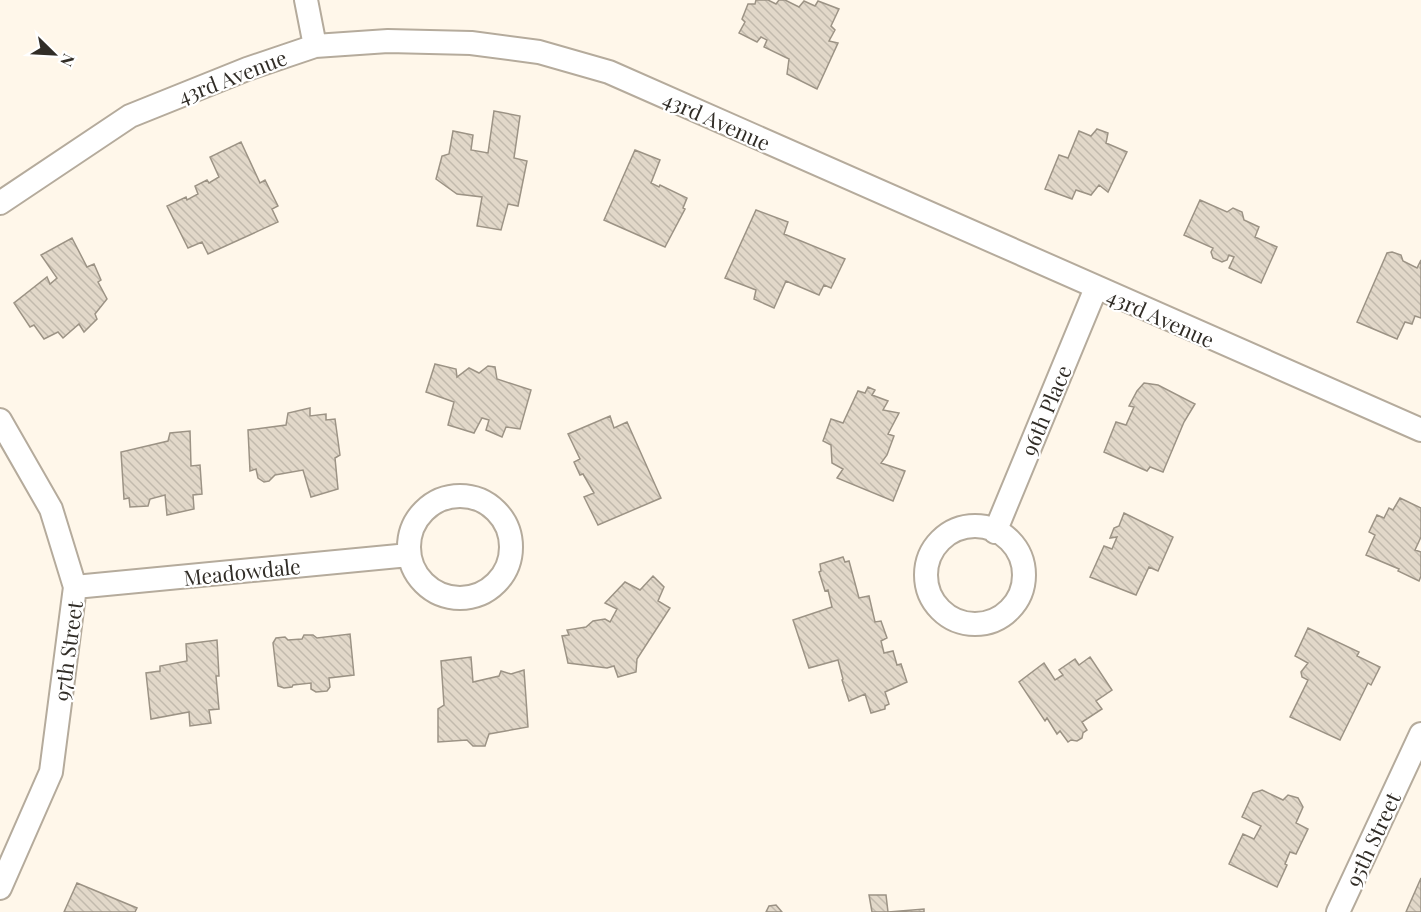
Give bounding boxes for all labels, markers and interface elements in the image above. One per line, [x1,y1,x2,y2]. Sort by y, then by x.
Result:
north arrow [24,24,84,84]
street label: 43rd Avenue [174,42,290,110]
text: N [56,51,80,70]
street label: 43rd Avenue [659,84,775,156]
street label: 43rd Avenue [1103,281,1219,353]
street label: 96th Place [1013,360,1077,460]
street label: Meadowdale [182,551,302,591]
street label: 97th Street [46,599,88,703]
street label: 95th Street [1338,787,1406,891]

